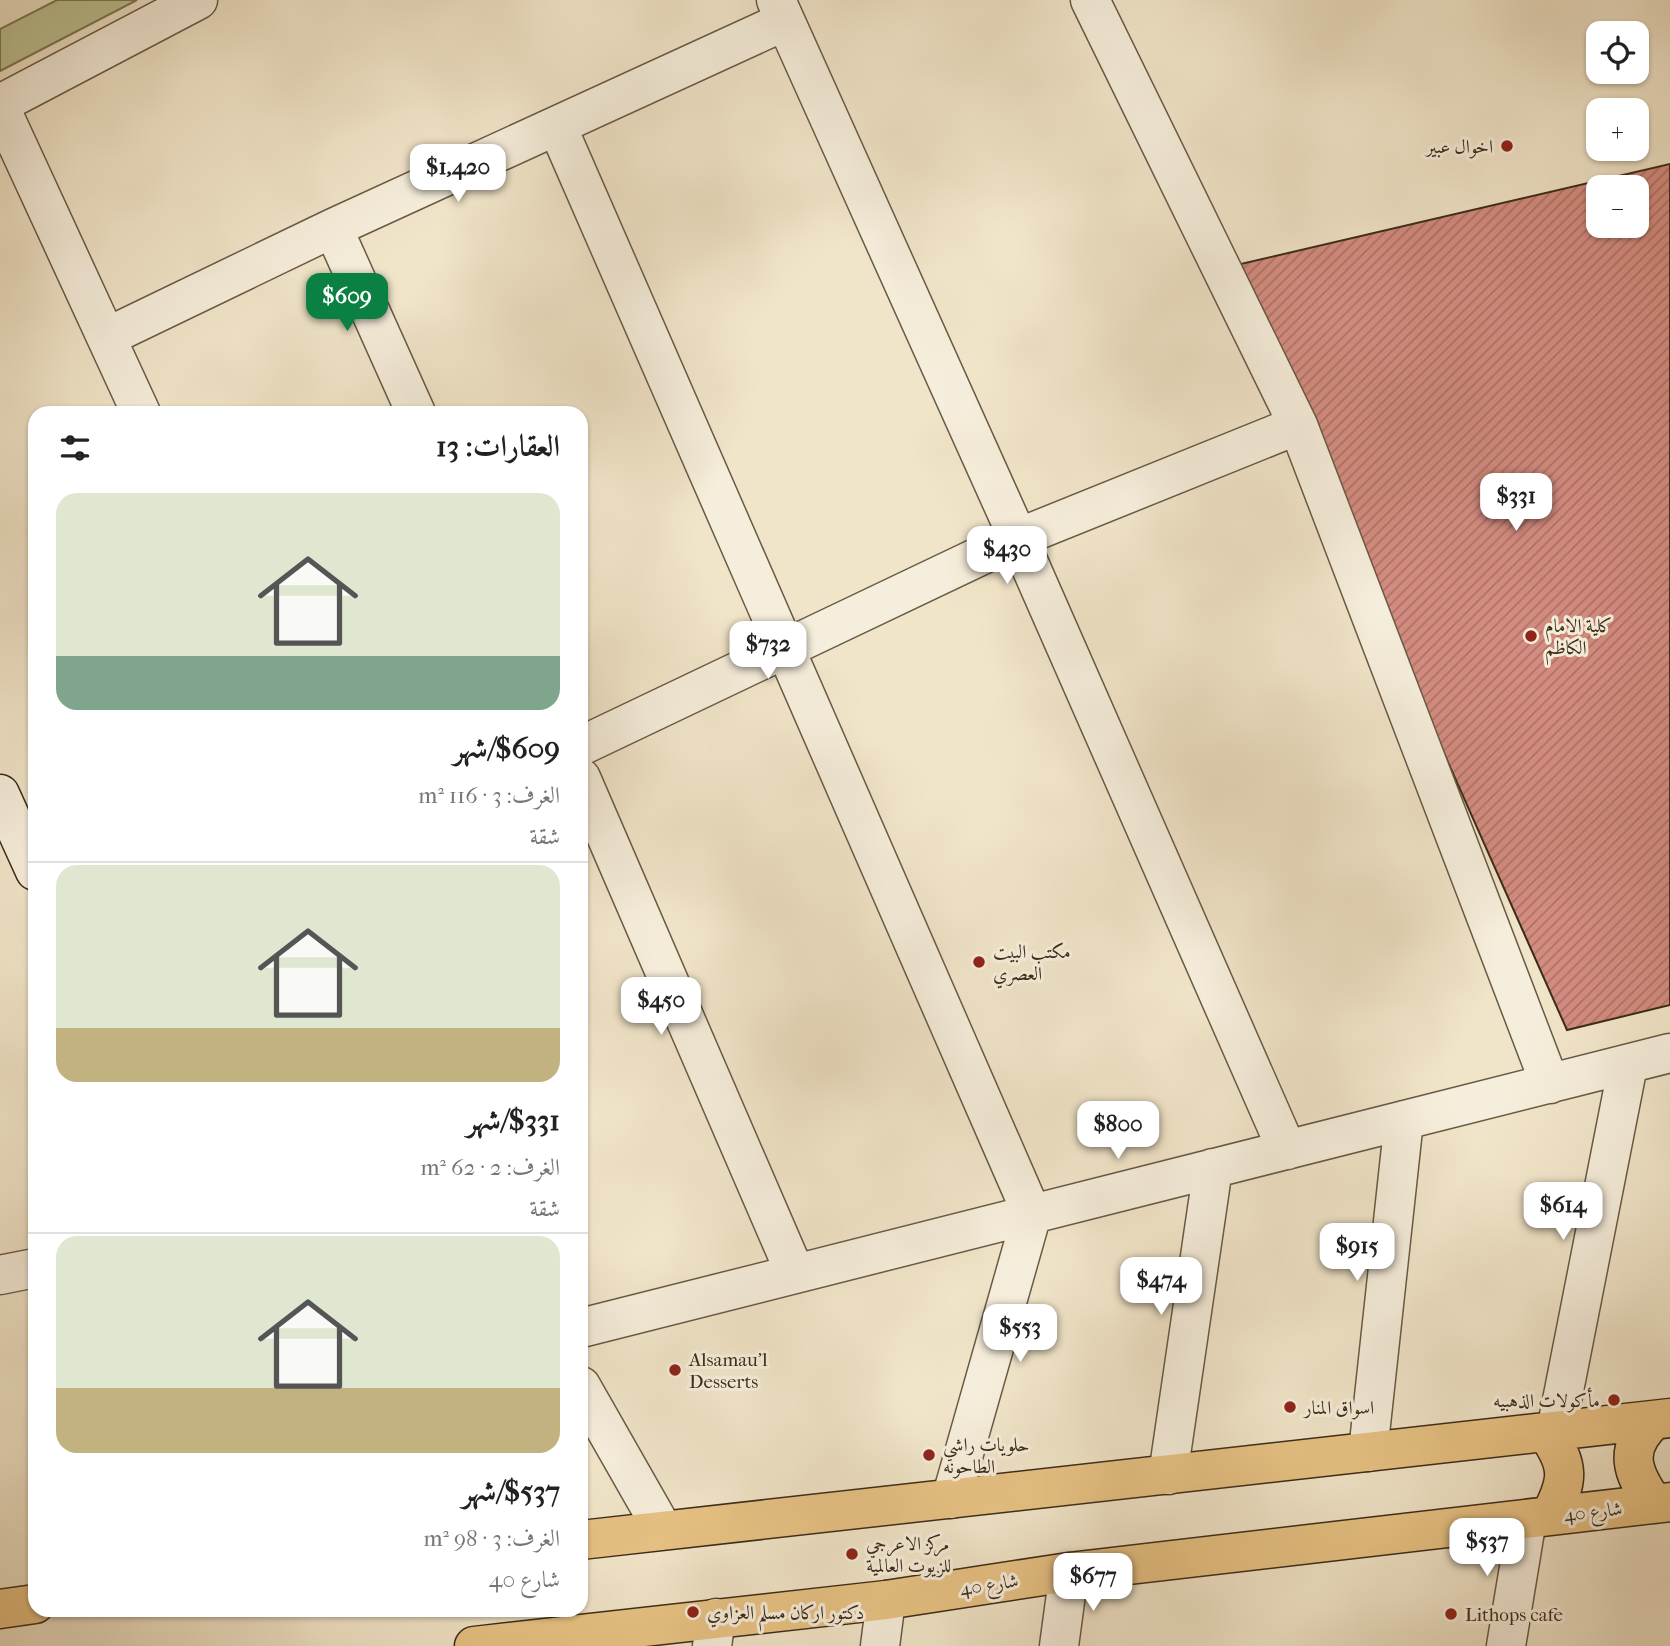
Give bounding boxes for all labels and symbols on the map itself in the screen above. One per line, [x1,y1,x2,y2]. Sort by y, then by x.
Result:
place label: اخوال عبير [1424,136,1493,159]
marker: اخوال عبير [1499,138,1515,154]
pin: $1,420 [401,144,515,204]
pin: $609 [306,274,388,333]
pin: $331 [1475,474,1557,533]
pin: $430 [966,526,1048,586]
place label: كلية الامام الكاظم [1545,615,1612,666]
pin: $732 [727,622,809,681]
marker: كلية الامام الكاظم [1523,628,1539,644]
place label: مكتب البيت العصري [993,941,1071,989]
marker: مكتب البيت العصري [971,954,987,970]
pin: $450 [620,978,702,1037]
pin: $800 [1077,1102,1159,1161]
pin: $614 [1522,1182,1604,1242]
pin: $915 [1316,1224,1398,1283]
pin: $474 [1120,1258,1202,1317]
pin: $553 [979,1304,1061,1364]
place label: Alsamau'l Desserts [688,1349,767,1393]
marker: Alsamau'l Desserts [667,1362,683,1378]
place label: مأكولات الذهبيه [1493,1387,1600,1413]
marker: مأكولات الذهبيه [1606,1392,1622,1408]
place label: اسواق المنار [1302,1397,1374,1420]
marker: اسواق المنار [1282,1399,1298,1415]
place label: حلويات راشي الطاحونه [943,1434,1029,1479]
marker: حلويات راشي الطاحونه [921,1447,937,1463]
street label: شارع 40 [1563,1497,1624,1530]
pin: $537 [1446,1518,1528,1578]
place label: مركز الاعرجي للزيوت العالمية [866,1533,951,1578]
marker: مركز الاعرجي للزيوت العالمية [844,1546,860,1562]
pin: $677 [1052,1554,1134,1613]
street label: شارع 40 [958,1570,1021,1604]
place label: دكتور اركان مسلم العزاوي [707,1602,864,1632]
marker: دكتور اركان مسلم العزاوي [685,1604,701,1620]
place label: Lithops cafe [1465,1604,1563,1626]
marker: Lithops cafe [1443,1606,1459,1622]

